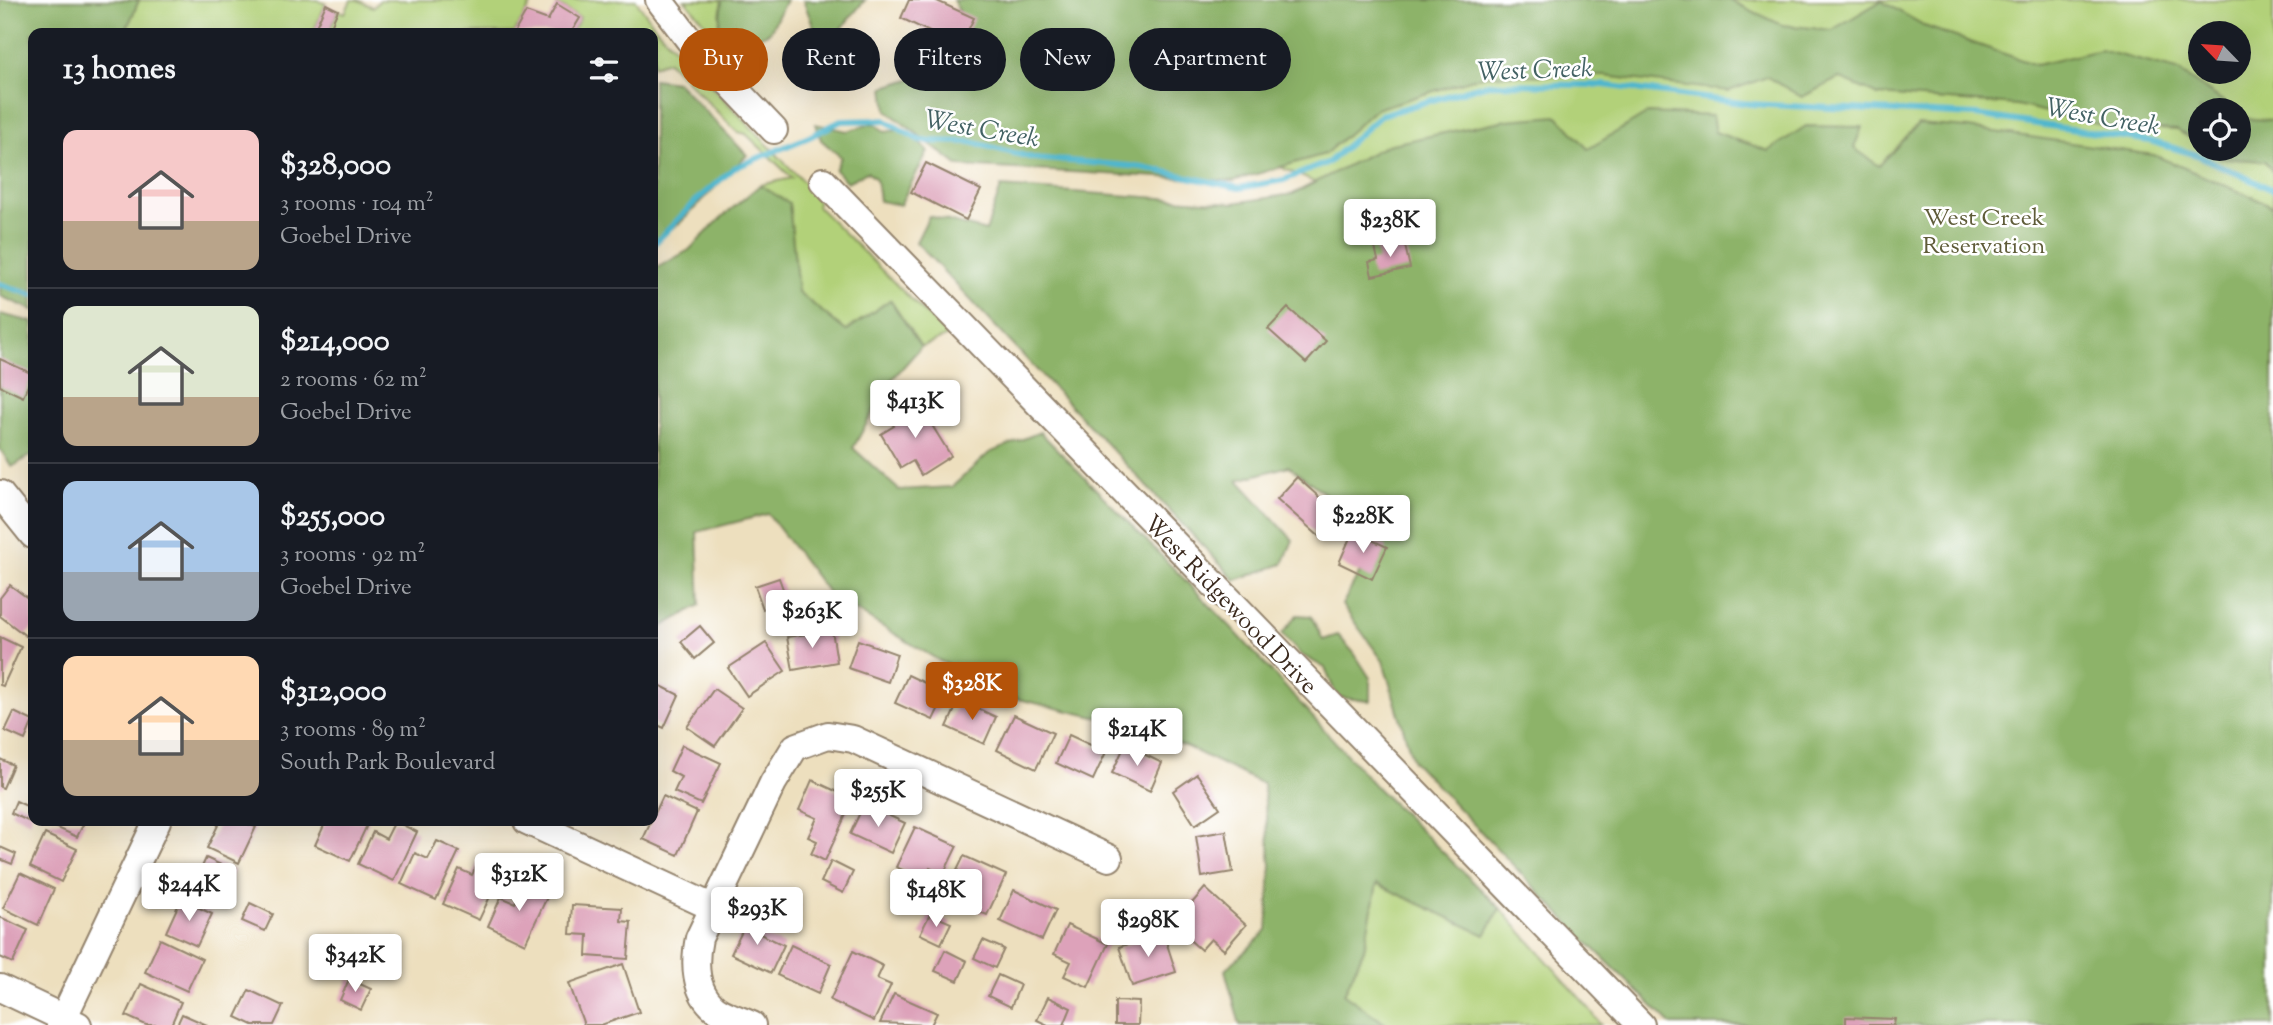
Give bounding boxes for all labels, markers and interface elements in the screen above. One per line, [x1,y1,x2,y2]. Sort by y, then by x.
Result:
north arrow [2188,21,2250,84]
map controls [2188,21,2251,161]
chip: Buy [679,28,768,91]
chip: Rent [782,28,880,91]
chip: Filters [894,28,1006,91]
chip: New [1020,28,1115,91]
chip: Apartment [1129,28,1291,91]
text: 13 homes [63,49,176,92]
icon: filters [585,51,623,89]
water label: West Creek [1477,51,1594,92]
water label: West Creek [2043,90,2163,147]
button: locate [2188,98,2251,161]
water label: West Creek [922,102,1042,159]
text: $328,000 [280,145,391,188]
icon: home [119,158,203,242]
text: 3 rooms · 104 m² [280,188,434,221]
pin: $238K [1341,200,1439,259]
park label: West Creek Reservation [1923,202,2045,264]
text: $238K [1360,205,1420,238]
text: Goebel Drive [280,221,412,254]
text: $214,000 [280,321,390,364]
icon: home [119,334,203,418]
text: 2 rooms · 62 m² [280,364,427,397]
pin: $413K [866,380,964,440]
text: $413K [886,386,944,419]
text: Goebel Drive [280,397,412,430]
text: $255,000 [280,496,385,539]
pin: $228K [1314,496,1412,555]
text: $228K [1332,501,1394,534]
street label: West Ridgewood Drive [1135,508,1324,703]
icon: home [119,509,203,593]
text: 3 rooms · 92 m² [280,539,425,572]
text: Goebel Drive [280,572,412,605]
pin: $263K [763,590,861,650]
text: $263K [782,596,842,629]
pin: $328K [923,662,1021,722]
text: $328K [942,668,1002,701]
text: $312,000 [280,671,387,714]
icon: home [119,684,203,768]
pin: $214K [1088,708,1186,768]
text: 3 rooms · 89 m² [280,714,426,747]
text: $214K [1107,714,1167,747]
text: South Park Boulevard [280,747,496,780]
pin: $255K [829,770,927,829]
text: $255K [850,775,906,808]
pin: $312K [470,853,568,913]
text: $312K [491,859,547,892]
pin: $244K [140,864,238,923]
text: $244K [158,869,220,902]
pin: $148K [887,870,985,929]
text: $148K [906,875,966,908]
pin: $293K [708,888,806,947]
text: $293K [727,893,787,926]
pin: $298K [1099,900,1197,959]
text: $298K [1117,905,1179,938]
pin: $342K [306,934,404,994]
text: $342K [325,940,385,973]

